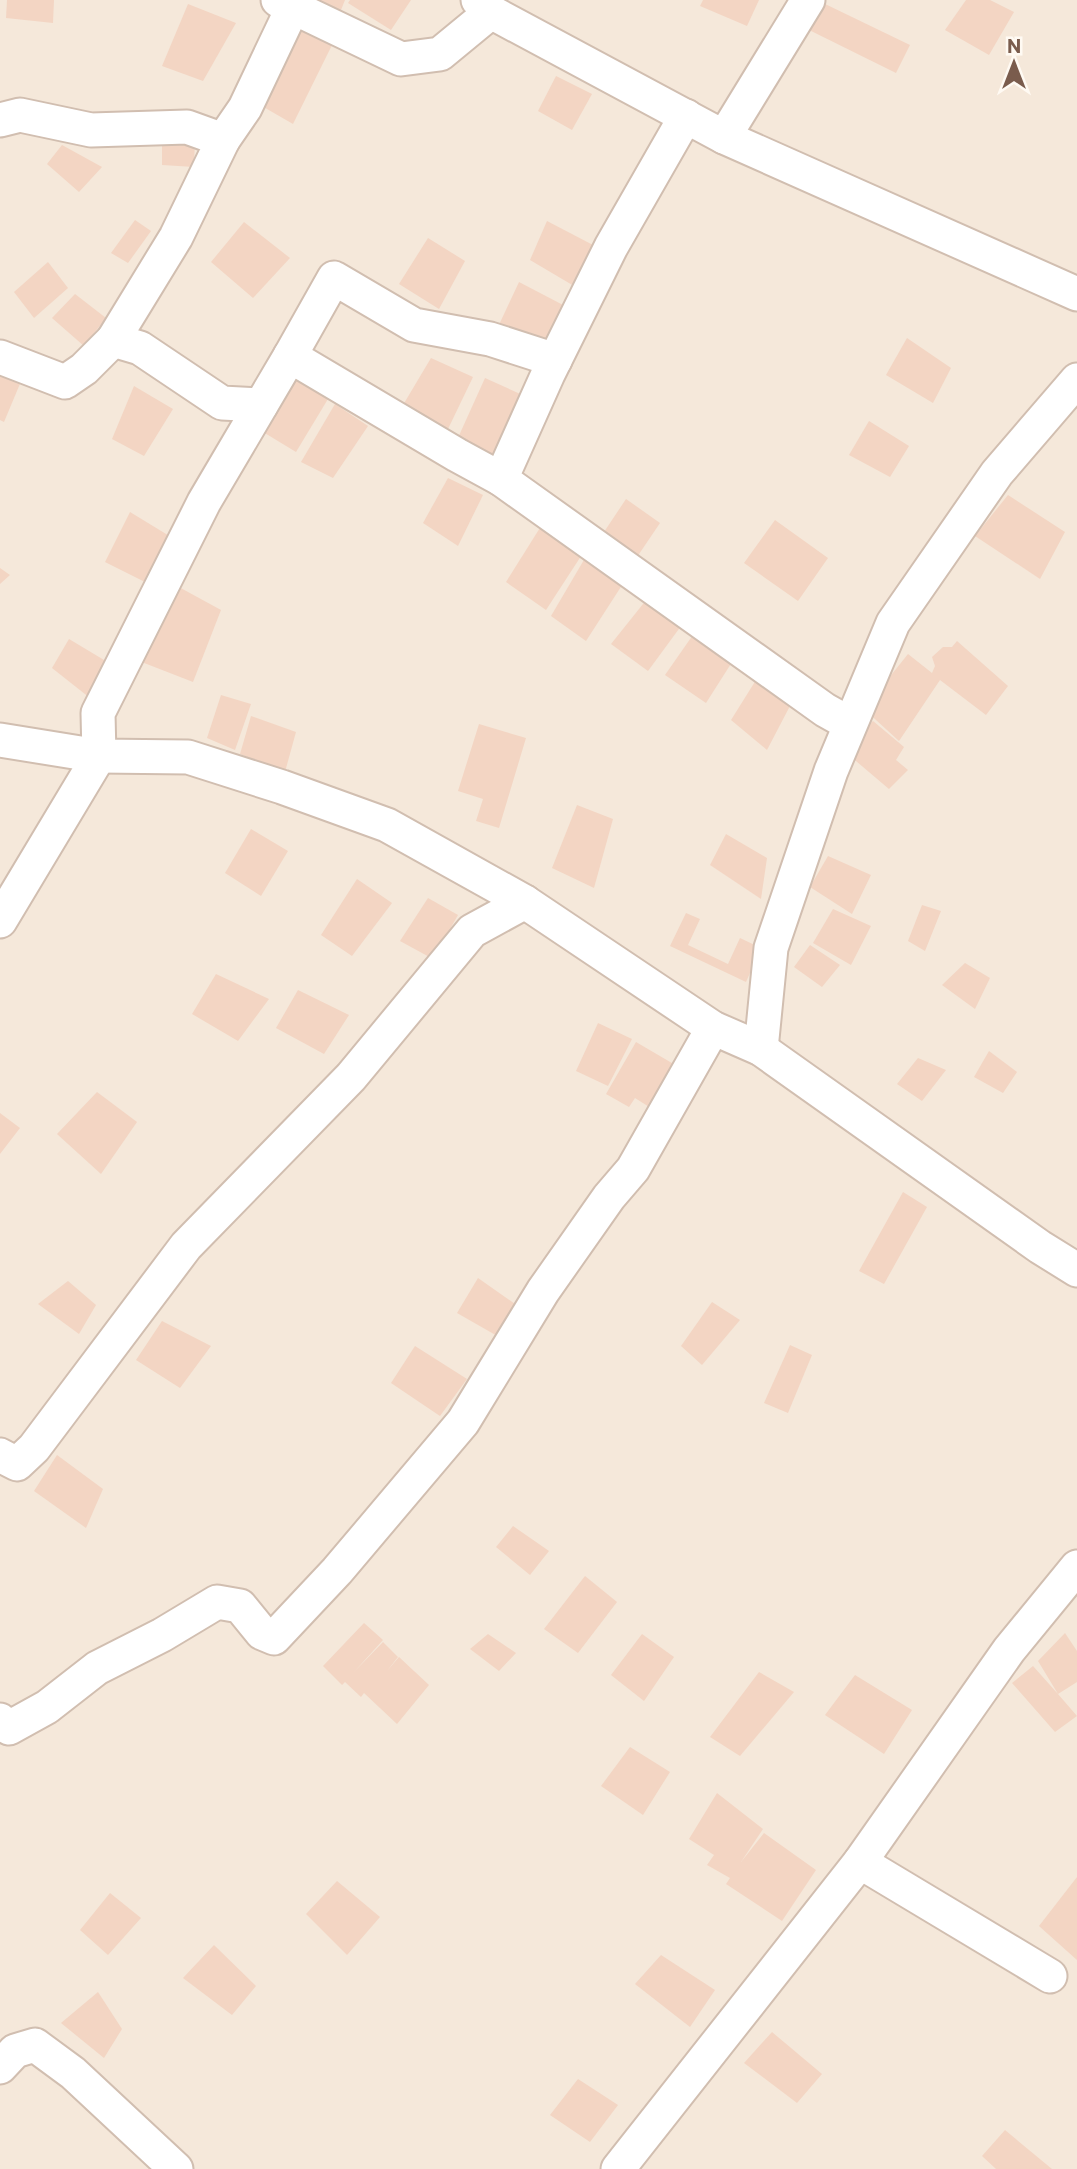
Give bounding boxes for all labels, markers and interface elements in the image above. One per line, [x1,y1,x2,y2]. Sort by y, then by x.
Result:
north arrow [979,28,1049,98]
text: N [1007,34,1021,57]

